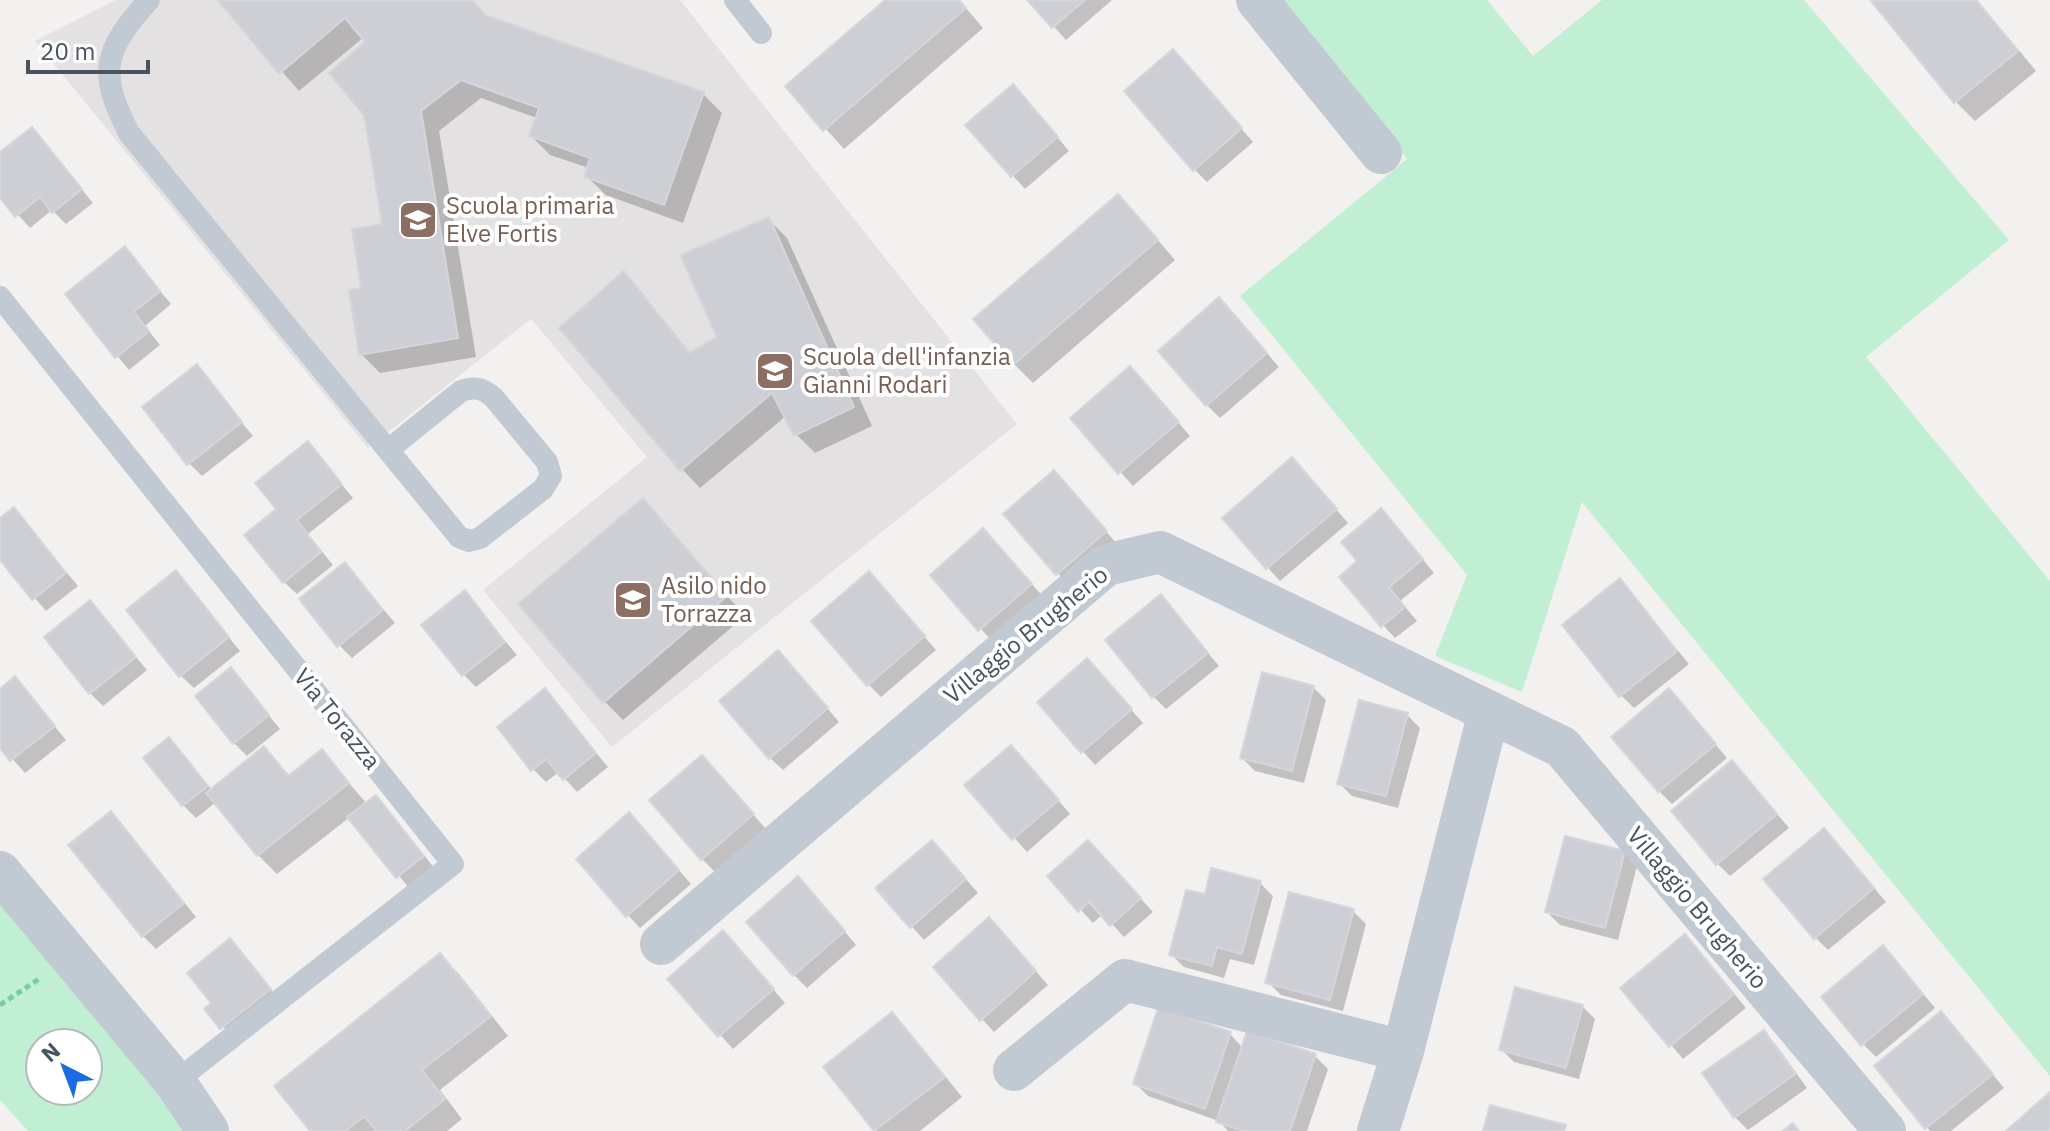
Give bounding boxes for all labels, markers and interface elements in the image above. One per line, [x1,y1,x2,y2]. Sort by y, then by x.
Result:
scale bar [28,24,148,74]
text: 20 m [40,35,95,67]
place label: Scuola primaria Elve Fortis [446,189,614,249]
school or university icon: Scuola primaria Elve Fortis [397,199,439,241]
place label: Scuola dell'infanzia Gianni Rodari [803,340,1011,400]
school or university icon: Scuola dell'infanzia Gianni Rodari [754,350,796,392]
street label: Villaggio Brugherio [937,558,1114,710]
place label: Asilo nido Torrazza [661,569,767,629]
school or university icon: Asilo nido Torrazza [612,579,654,621]
street label: Via Torazza [287,661,388,776]
street label: Villaggio Brugherio [1620,819,1775,995]
north arrow [24,1027,104,1107]
text: N [35,1036,66,1068]

